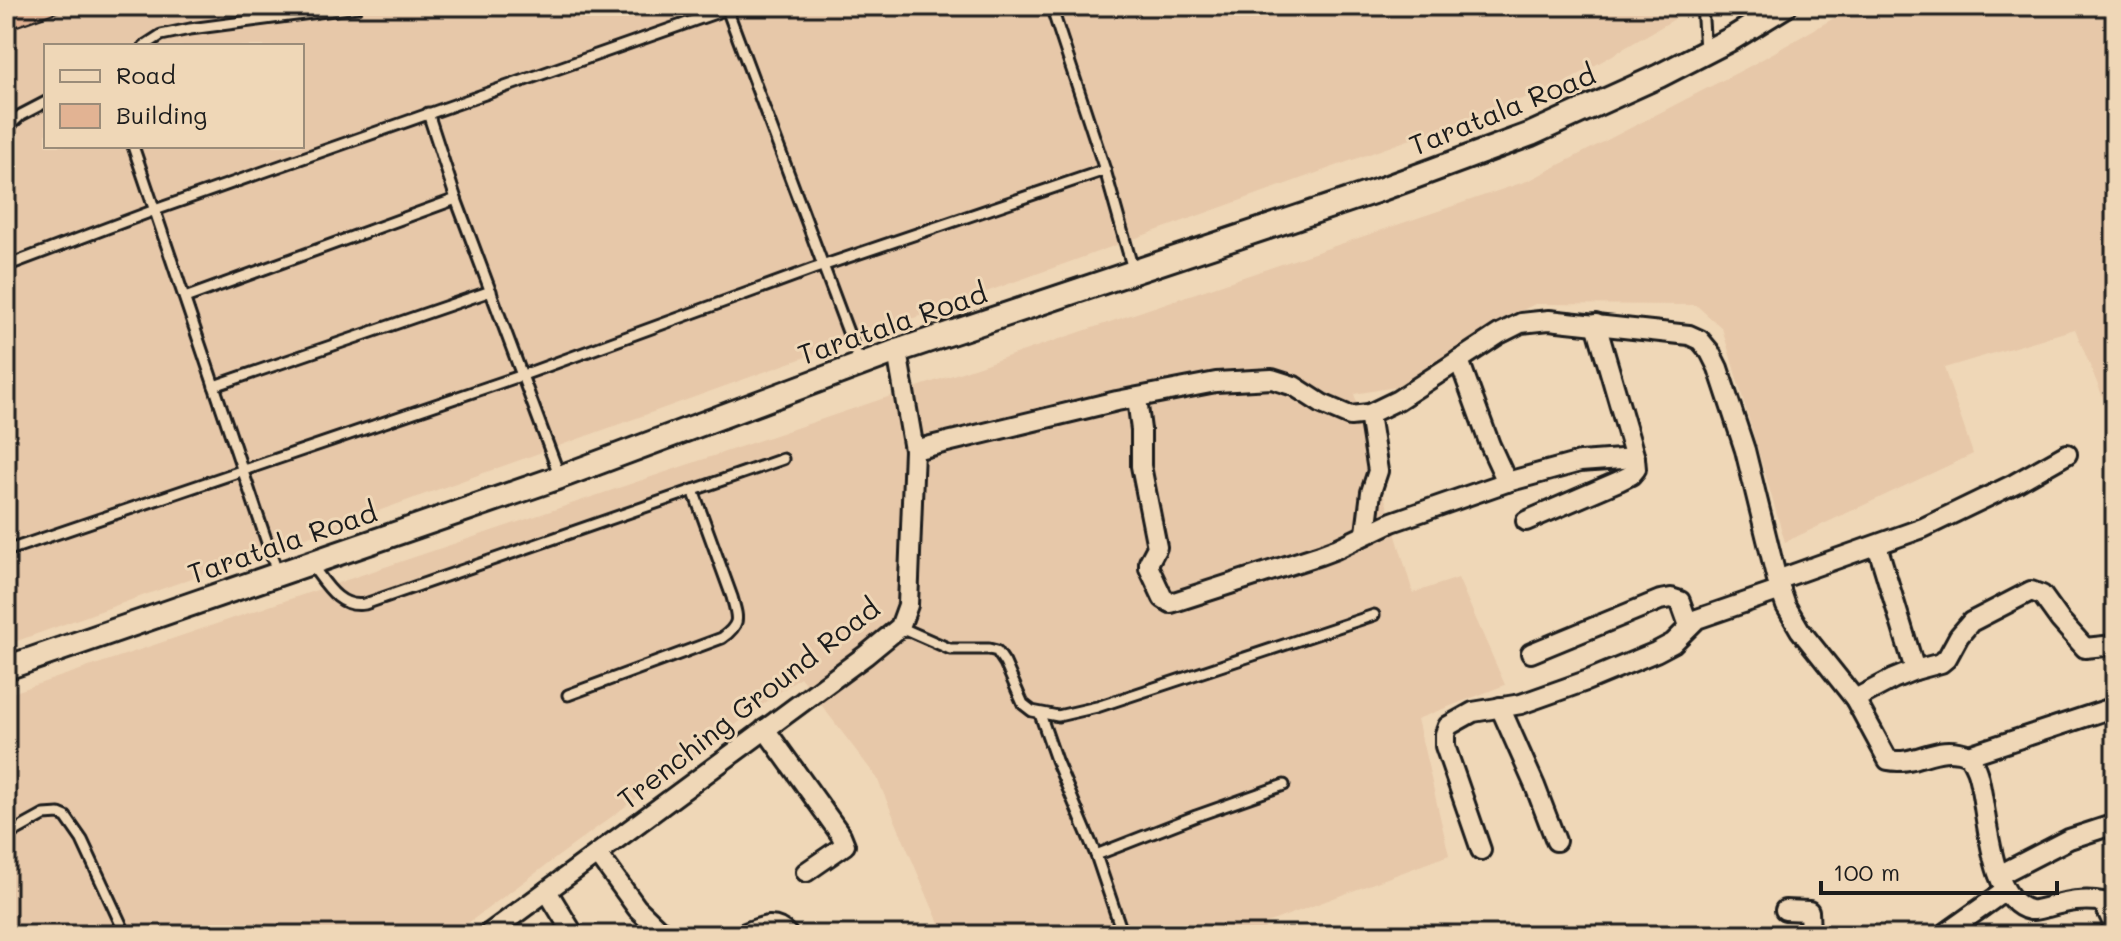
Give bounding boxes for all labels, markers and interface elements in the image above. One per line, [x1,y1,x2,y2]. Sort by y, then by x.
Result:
legend [44,44,304,148]
street label: Taratala Road [1404,55,1600,163]
text: Road [116,59,176,90]
text: Building [116,99,207,130]
street label: Taratala Road [793,274,991,372]
street label: Taratala Road [183,493,381,591]
street label: Trenching Ground Road [610,589,886,817]
scale bar [1821,845,2057,895]
text: 100 m [1833,856,1900,887]

